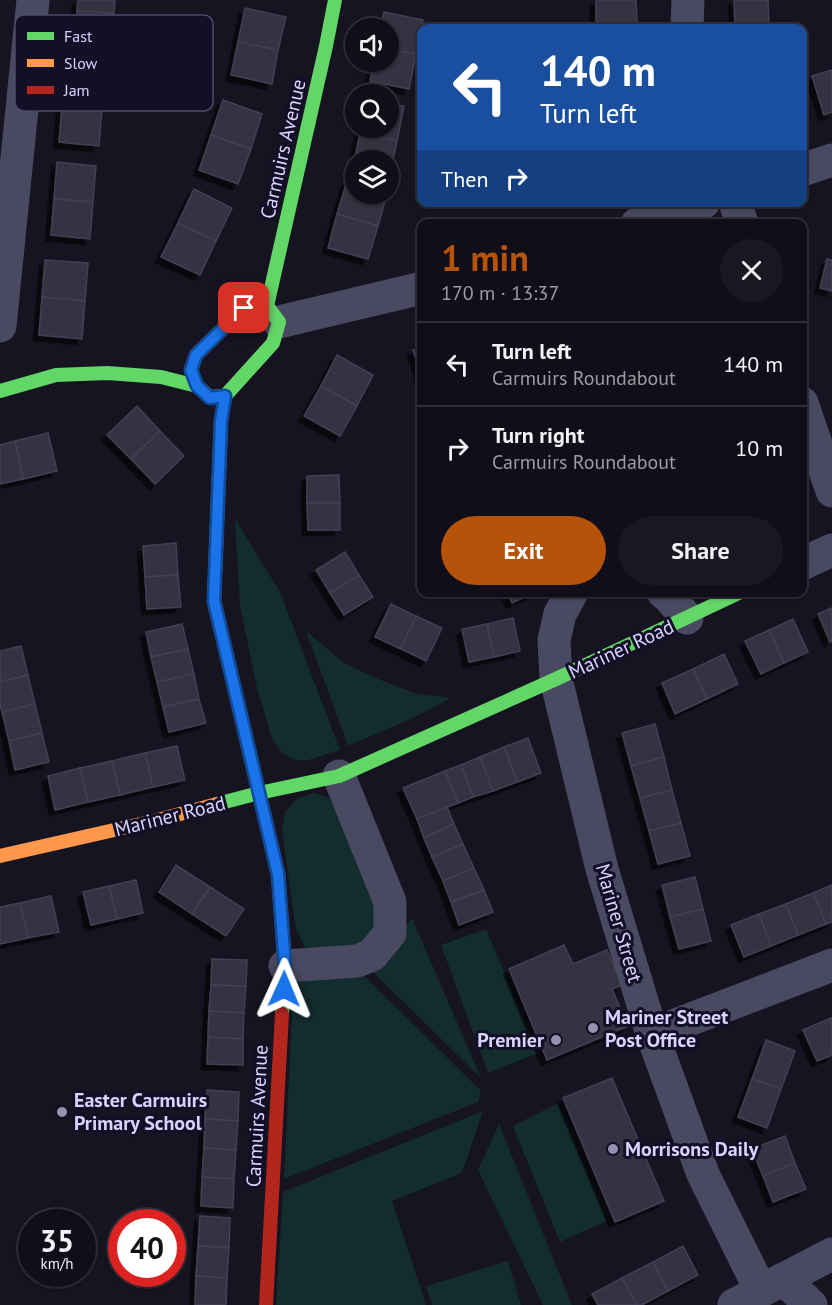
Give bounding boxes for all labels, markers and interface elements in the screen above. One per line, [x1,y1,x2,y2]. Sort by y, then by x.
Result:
legend [15,15,213,111]
map controls [345,18,399,204]
button: sound [345,18,399,72]
text: Fast [64,26,93,46]
text: 140 m [540,43,656,98]
icon: left [441,48,519,126]
text: Slow [64,53,98,73]
street label: Carmuirs Avenue [254,77,312,221]
text: Jam [63,80,90,100]
button: search [345,84,399,138]
text: Turn left [540,96,637,130]
button: layers [345,150,399,204]
icon: right [500,162,533,195]
text: Then [441,165,488,193]
text: 1 min [441,234,529,281]
button: close [720,239,783,302]
text: 170 m · 13:37 [441,280,559,306]
pin [218,282,269,333]
icon: arrive [227,291,260,324]
text: Turn left [492,337,572,365]
icon: left [441,348,474,381]
text: 140 m [723,350,783,378]
text: Carmuirs Roundabout [492,365,676,391]
text: Turn right [492,421,584,449]
icon: right [441,432,474,465]
text: 10 m [735,434,783,462]
text: Carmuirs Roundabout [492,449,676,475]
button: Exit [441,516,606,585]
button: Share [618,516,783,585]
street label: Mariner Road [564,613,678,685]
street label: Mariner Road [112,790,228,842]
street label: Mariner Street [590,861,648,986]
position arrow [252,957,316,1021]
place label: Mariner Street Post Office [605,1004,728,1053]
marker: Mariner Street Post Office [586,1021,600,1035]
place label: Premier [477,1027,544,1053]
marker: Premier [549,1033,563,1047]
street label: Carmuirs Avenue [240,1044,274,1188]
place label: Easter Carmuirs Primary School [74,1087,207,1136]
marker: Easter Carmuirs Primary School [55,1105,69,1119]
place label: Morrisons Daily [625,1136,759,1162]
marker: Morrisons Daily [606,1142,620,1156]
speed limit sign: 40 [108,1209,186,1287]
text: 35 [40,1221,74,1260]
text: km/h [41,1254,73,1273]

